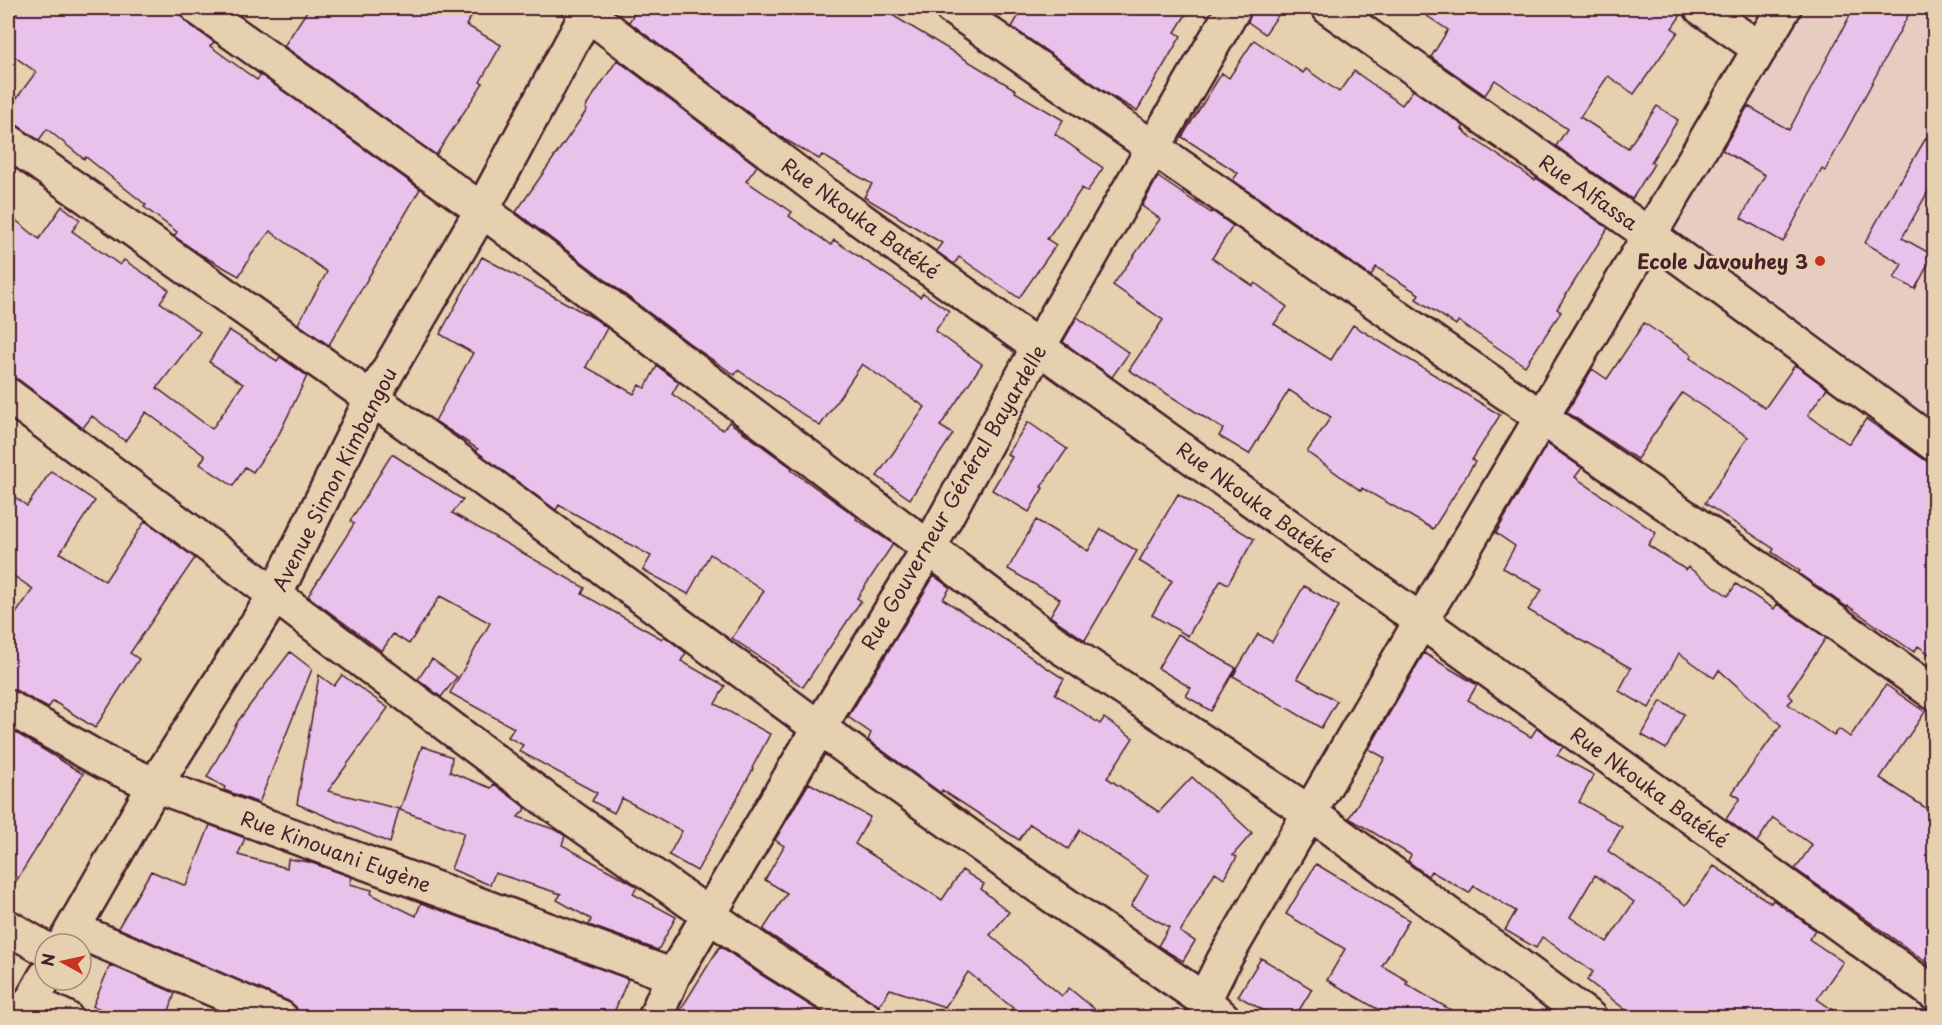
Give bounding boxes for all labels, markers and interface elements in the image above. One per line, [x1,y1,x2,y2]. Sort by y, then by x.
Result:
street label: Rue Alfassa [1533,147,1645,237]
street label: Rue Nkouka Batéké [776,150,946,286]
place label: Ecole Javouhey 3 [1637,246,1808,276]
marker: Ecole Javouhey 3 [1813,254,1827,268]
street label: Rue Gouverneur Général Bayardelle [853,339,1053,655]
street label: Avenue Simon Kimbangou [264,362,404,596]
street label: Rue Nkouka Batéké [1171,434,1341,570]
street label: Rue Nkouka Batéké [1565,719,1735,855]
street label: Rue Kinouani Eugène [237,803,435,899]
north arrow [33,932,93,992]
text: N [34,952,60,968]

